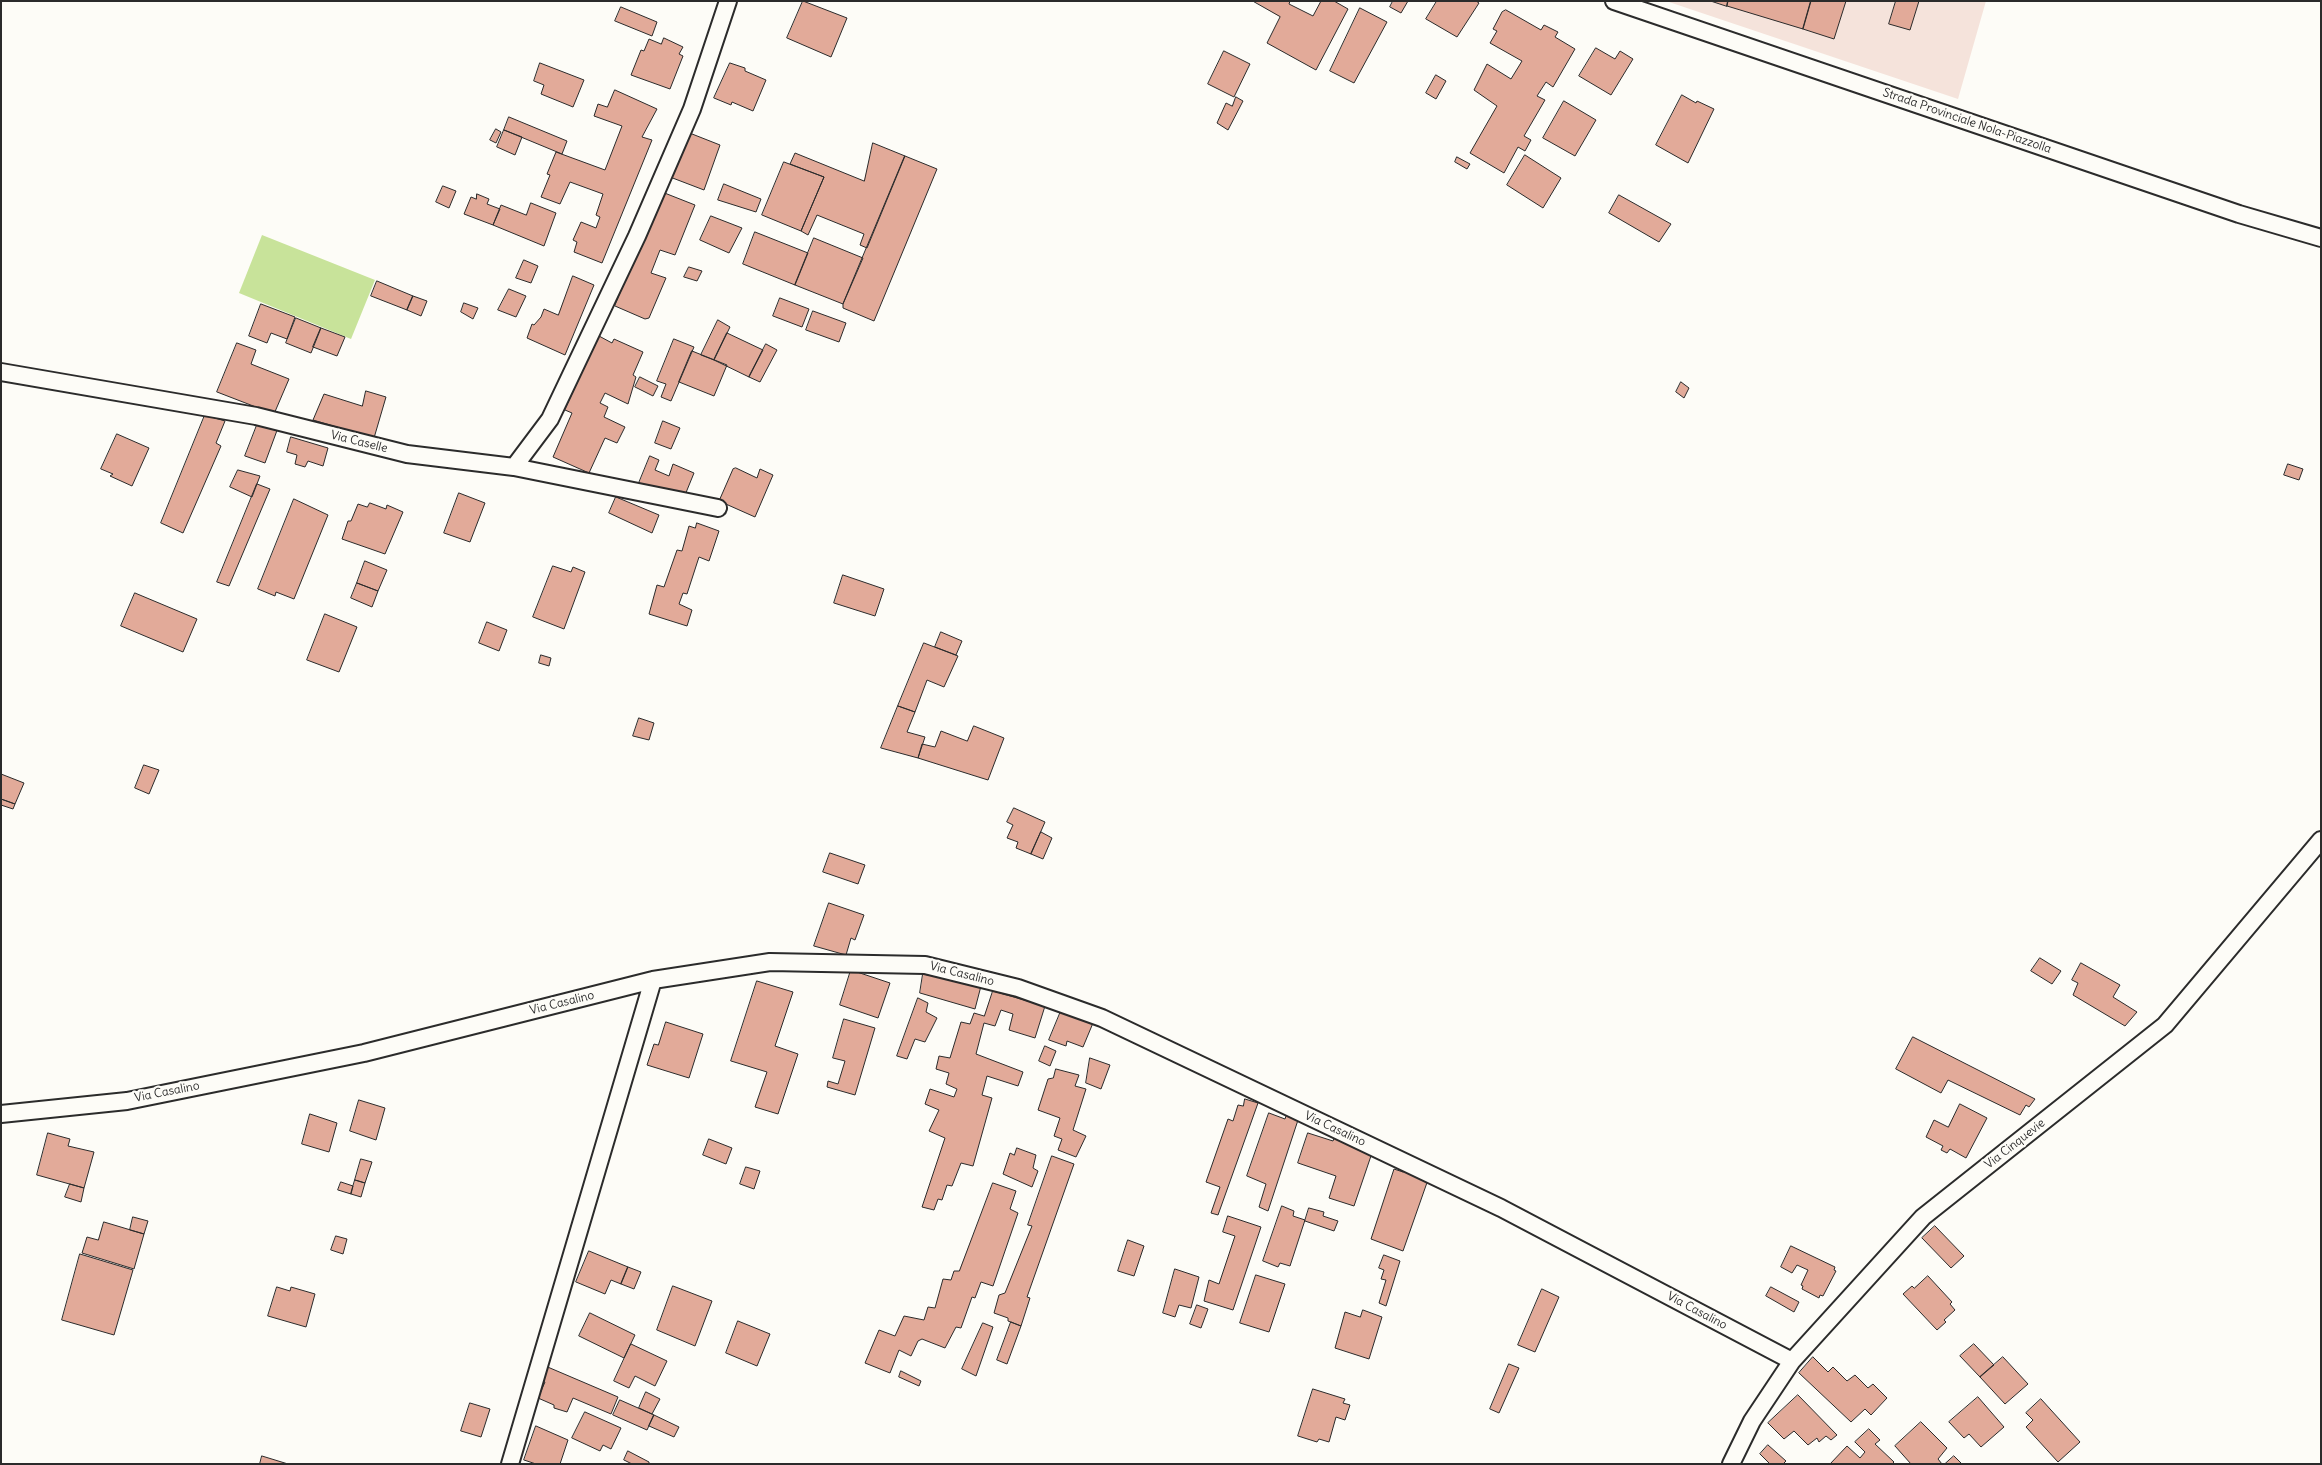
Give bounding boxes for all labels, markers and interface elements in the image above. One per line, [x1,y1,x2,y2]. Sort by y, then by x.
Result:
street label: Strada Provinciale Nola-Piazzolla [1881,85,2053,157]
street label: Via Caselle [329,428,389,456]
street label: Via Casalino [928,959,996,989]
street label: Via Casalino [528,988,596,1018]
street label: Via Casalino [133,1079,201,1105]
street label: Via Casalino [1302,1109,1368,1149]
street label: Via Cinquevie [1982,1116,2048,1172]
street label: Via Casalino [1665,1289,1729,1333]

